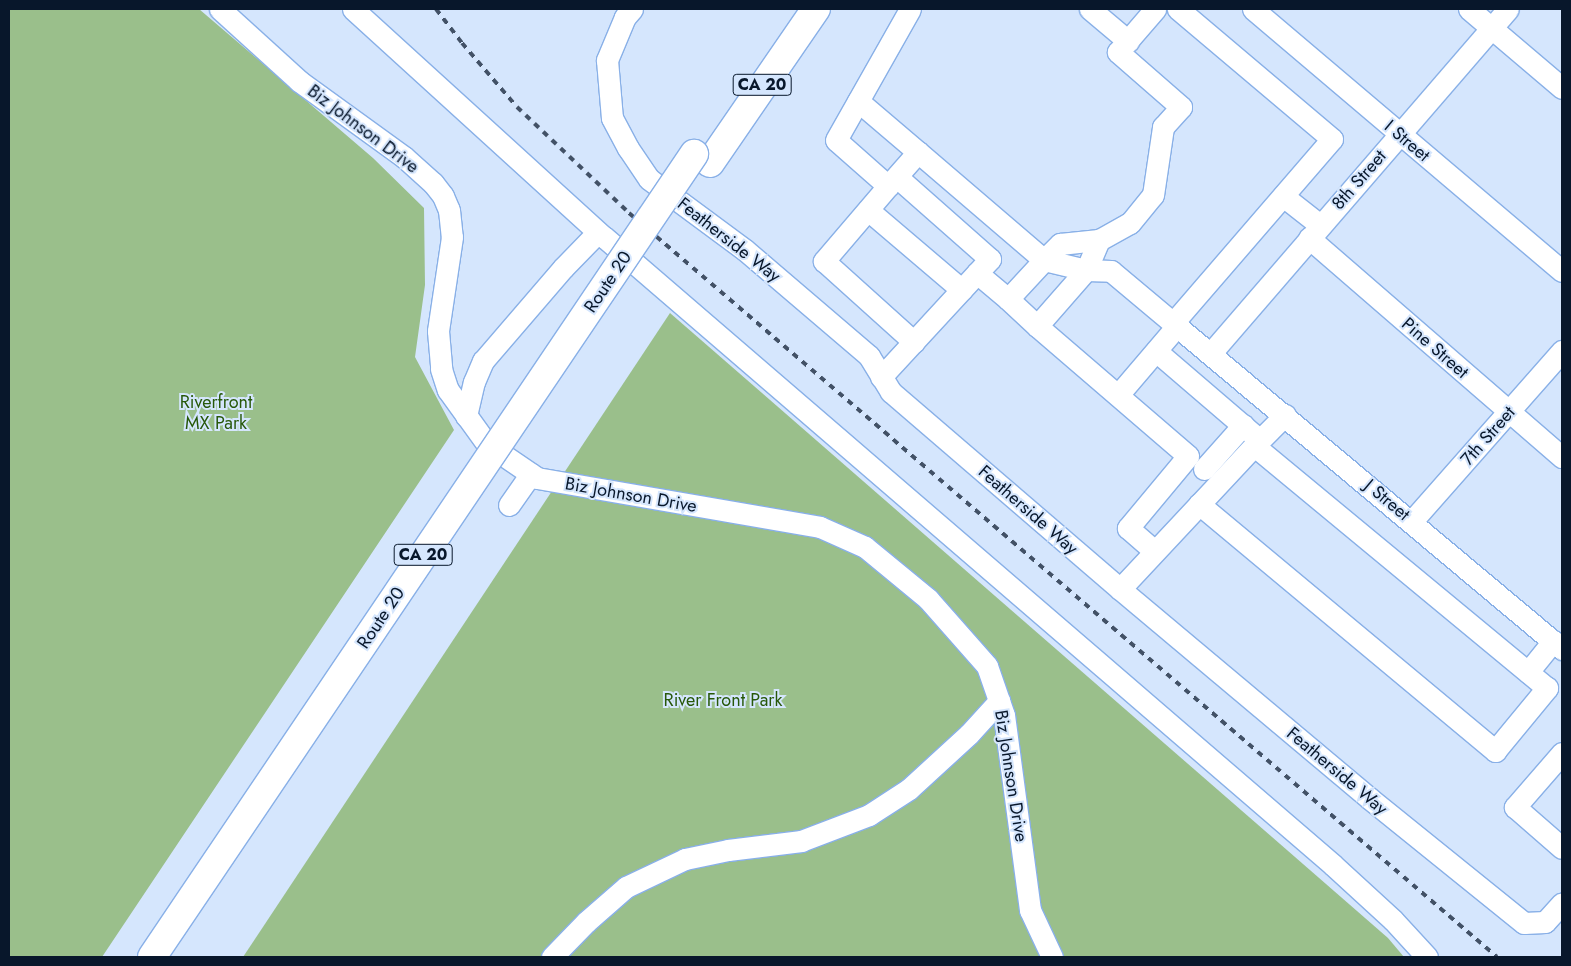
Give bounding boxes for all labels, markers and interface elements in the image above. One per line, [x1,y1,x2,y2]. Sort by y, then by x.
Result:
road number: CA 20 [732,72,792,98]
street label: Biz Johnson Drive [303,80,423,178]
street label: I Street [1380,116,1434,166]
street label: 8th Street [1327,146,1391,214]
street label: Featherside Way [673,193,785,287]
street label: Route 20 [580,247,636,317]
street label: Pine Street [1397,313,1473,383]
park label: Riverfront MX Park [180,392,252,434]
street label: 7th Street [1456,402,1520,470]
street label: Featherside Way [974,461,1082,559]
street label: Biz Johnson Drive [563,473,699,517]
street label: J Street [1360,475,1414,525]
road number: CA 20 [393,542,453,568]
street label: Route 20 [353,583,409,653]
park label: River Front Park [664,689,782,711]
street label: Biz Johnson Drive [990,708,1032,844]
street label: Featherside Way [1282,723,1392,819]

